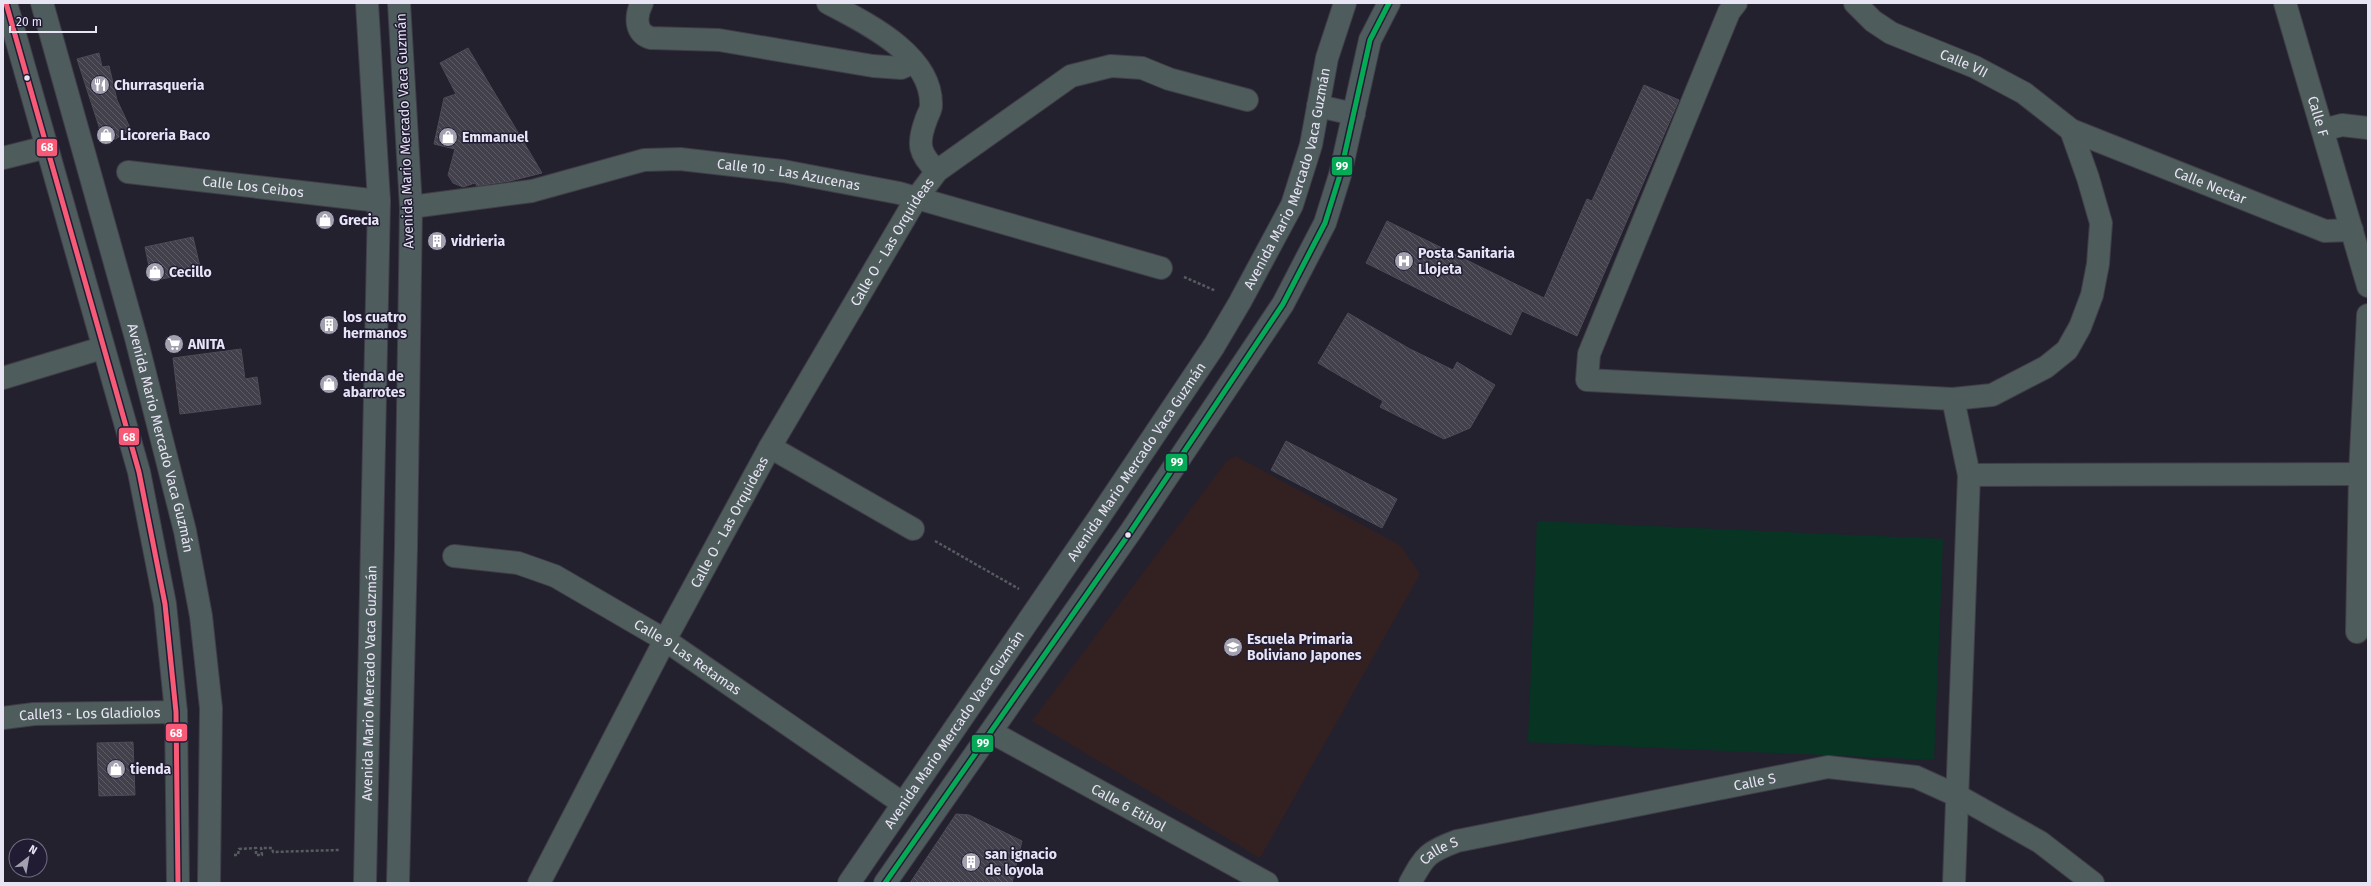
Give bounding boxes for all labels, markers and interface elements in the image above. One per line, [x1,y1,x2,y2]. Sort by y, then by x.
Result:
scale bar [10,8,96,34]
street label: Avenida Mario Mercado Vaca Guzmán [392,13,418,249]
text: 20 m [16,15,42,29]
street label: Calle VII [1937,45,1991,81]
street label: Avenida Mario Mercado Vaca Guzmán [1240,66,1334,292]
unlabelled marker [22,73,32,83]
restaurant icon: Churrasqueria [89,74,111,96]
place label: Churrasqueria [114,77,205,94]
street label: Calle F [2304,94,2332,139]
shop icon: Licoreria Baco [95,124,117,146]
shop icon: Emmanuel [437,126,459,148]
place label: Licoreria Baco [120,127,210,144]
place label: Emmanuel [462,129,529,146]
line badge: 68 [36,138,58,157]
text: 68 [41,141,54,154]
street label: Calle 10 - Las Azucenas [716,155,862,194]
line badge: 99 [1331,156,1353,176]
text: 99 [1336,160,1348,173]
street label: Calle Nectar [2172,163,2250,208]
street label: Calle Los Ceibos [202,172,305,201]
street label: Calle O - Las Orquideas [846,174,938,309]
shop icon: Grecia [314,209,336,231]
place label: Grecia [339,212,380,229]
building icon: vidrieria [426,230,448,252]
place label: vidrieria [450,233,505,250]
place label: Posta Sanitaria Llojeta [1418,245,1515,278]
hospital icon: Posta Sanitaria Llojeta [1393,250,1415,272]
shop icon: Cecillo [144,261,166,283]
place label: Cecillo [169,264,212,281]
place label: los cuatro hermanos [343,309,407,342]
building icon: los cuatro hermanos [318,314,340,336]
street label: Avenida Mario Mercado Vaca Guzmán [124,321,197,554]
supermarket icon: ANITA [163,333,185,355]
place label: ANITA [187,336,226,353]
street label: Avenida Mario Mercado Vaca Guzmán [1063,359,1209,564]
place label: tienda de abarrotes [343,368,405,401]
shop icon: tienda de abarrotes [318,373,340,395]
line badge: 68 [118,427,140,446]
text: 68 [123,431,136,444]
street label: Calle O - Las Orquideas [687,453,772,591]
line badge: 99 [1165,453,1188,472]
text: 99 [1171,456,1183,469]
unlabelled marker [1123,530,1133,540]
street label: Avenida Mario Mercado Vaca Guzmán [358,565,380,801]
street label: Calle 9 Las Retamas [631,615,745,699]
street label: Avenida Mario Mercado Vaca Guzmán [880,627,1028,832]
place label: Escuela Primaria Boliviano Japones [1247,631,1362,664]
school or university icon: Escuela Primaria Boliviano Japones [1222,636,1244,658]
street label: Calle13 - Los Gladiolos [18,704,161,724]
line badge: 68 [165,723,188,742]
text: 68 [170,727,183,740]
line badge: 99 [971,734,994,753]
text: 99 [977,737,989,750]
shop icon: tienda [105,758,127,780]
place label: tienda [130,761,172,778]
street label: Calle S [1732,769,1777,794]
street label: Calle 6 Etibol [1088,780,1169,835]
street label: Calle S [1416,833,1461,868]
north arrow [8,838,48,878]
text: N [26,842,39,857]
place label: san ignacio de loyola [985,846,1057,879]
building icon: san ignacio de loyola [960,851,982,873]

